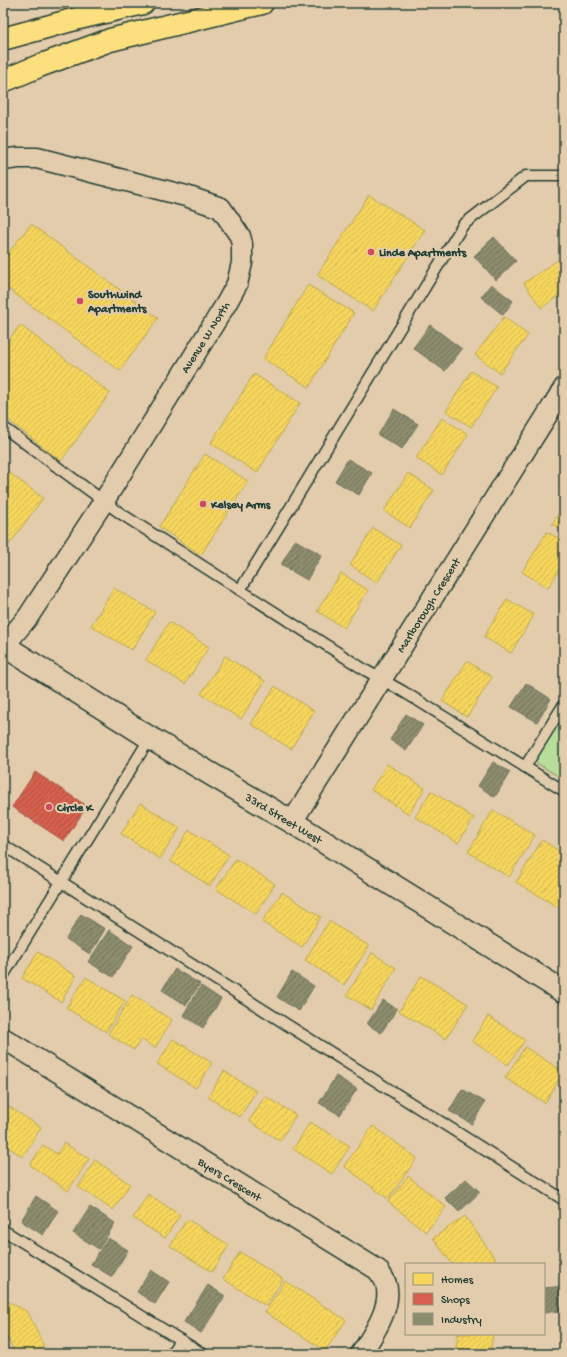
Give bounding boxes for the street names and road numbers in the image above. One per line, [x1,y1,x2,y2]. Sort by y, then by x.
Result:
street label: Avenue W North [179,299,235,376]
street label: Marlborough Crescent [395,555,465,656]
street label: 33rd Street West [241,791,325,849]
street label: Byers Crescent [194,1155,264,1206]

